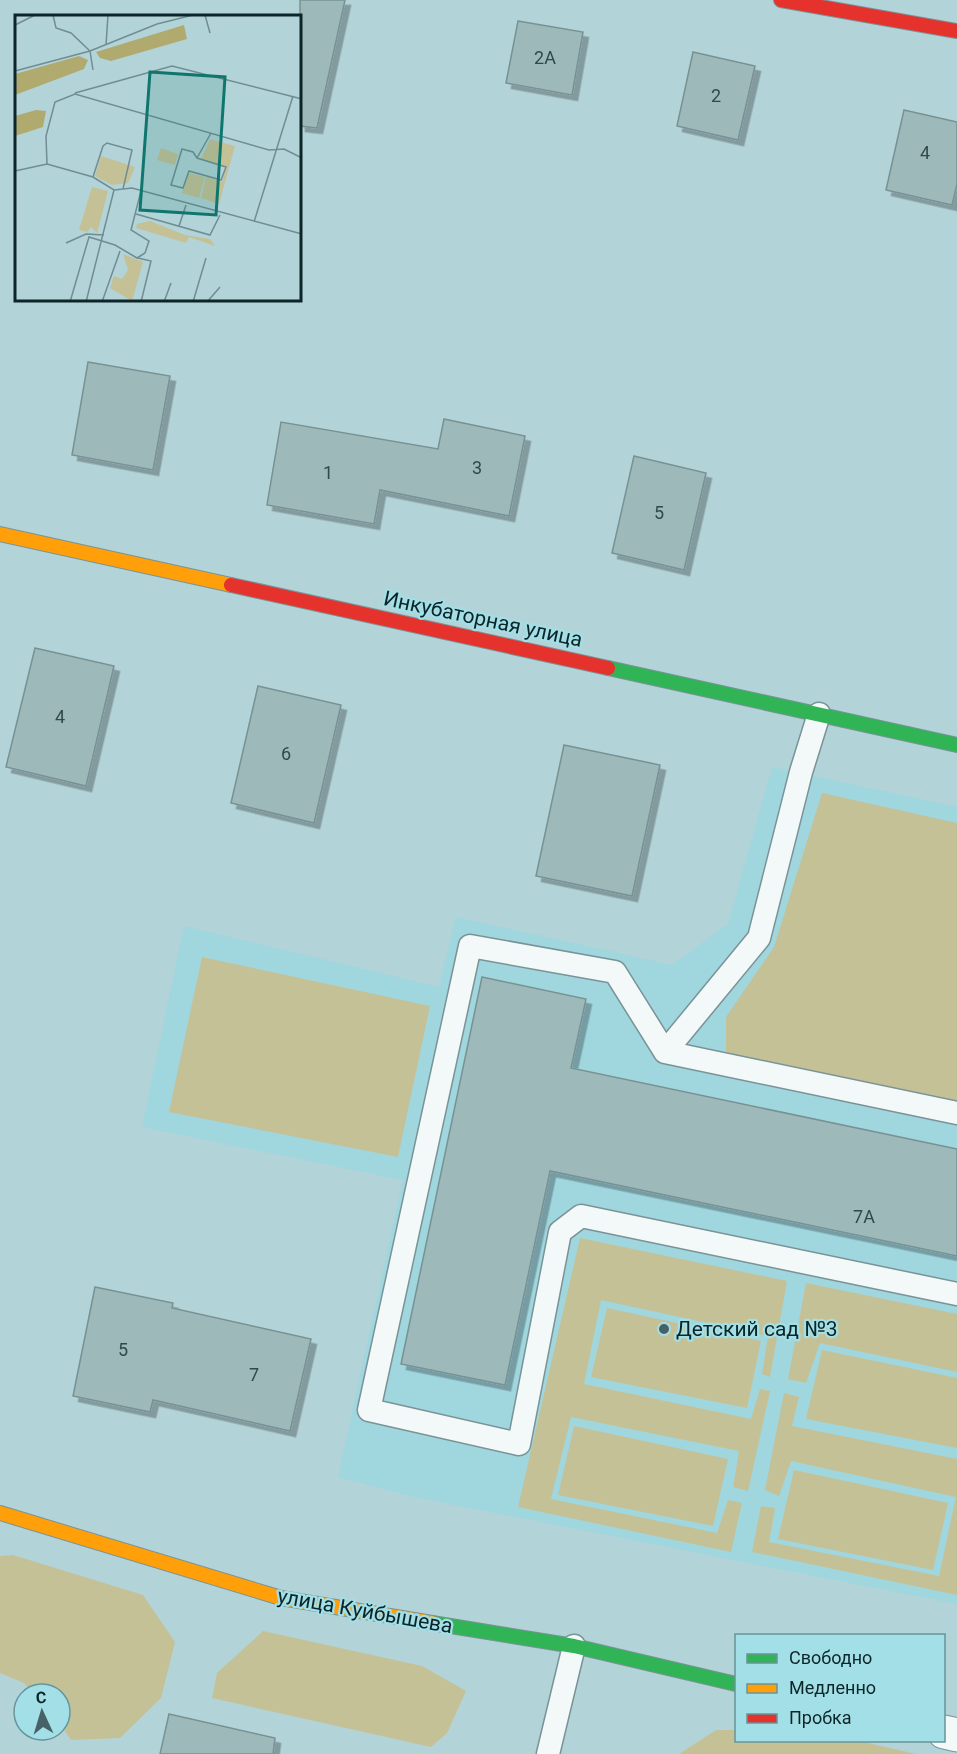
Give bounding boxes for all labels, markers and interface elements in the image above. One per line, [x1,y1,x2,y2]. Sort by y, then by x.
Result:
inset map [15,15,302,302]
house number: 2А [534,47,556,68]
house number: 2 [711,85,721,106]
house number: 4 [920,142,930,163]
house number: 3 [472,457,482,478]
house number: 1 [323,462,333,483]
house number: 5 [654,502,664,523]
street label: Инкубаторная улица [381,586,585,652]
house number: 4 [55,706,65,727]
house number: 6 [281,743,291,764]
house number: 7А [853,1206,875,1227]
place label: Детский сад №3 [676,1317,838,1341]
marker: Детский сад №3 [657,1322,671,1336]
house number: 5 [118,1339,128,1360]
house number: 7 [249,1364,259,1385]
street label: улица Куйбышева [276,1584,454,1638]
legend [735,1634,945,1742]
text: Свободно [789,1647,872,1668]
text: Медленно [789,1677,876,1698]
north arrow [12,1682,72,1742]
text: С [35,1688,47,1707]
text: Пробка [789,1707,852,1728]

